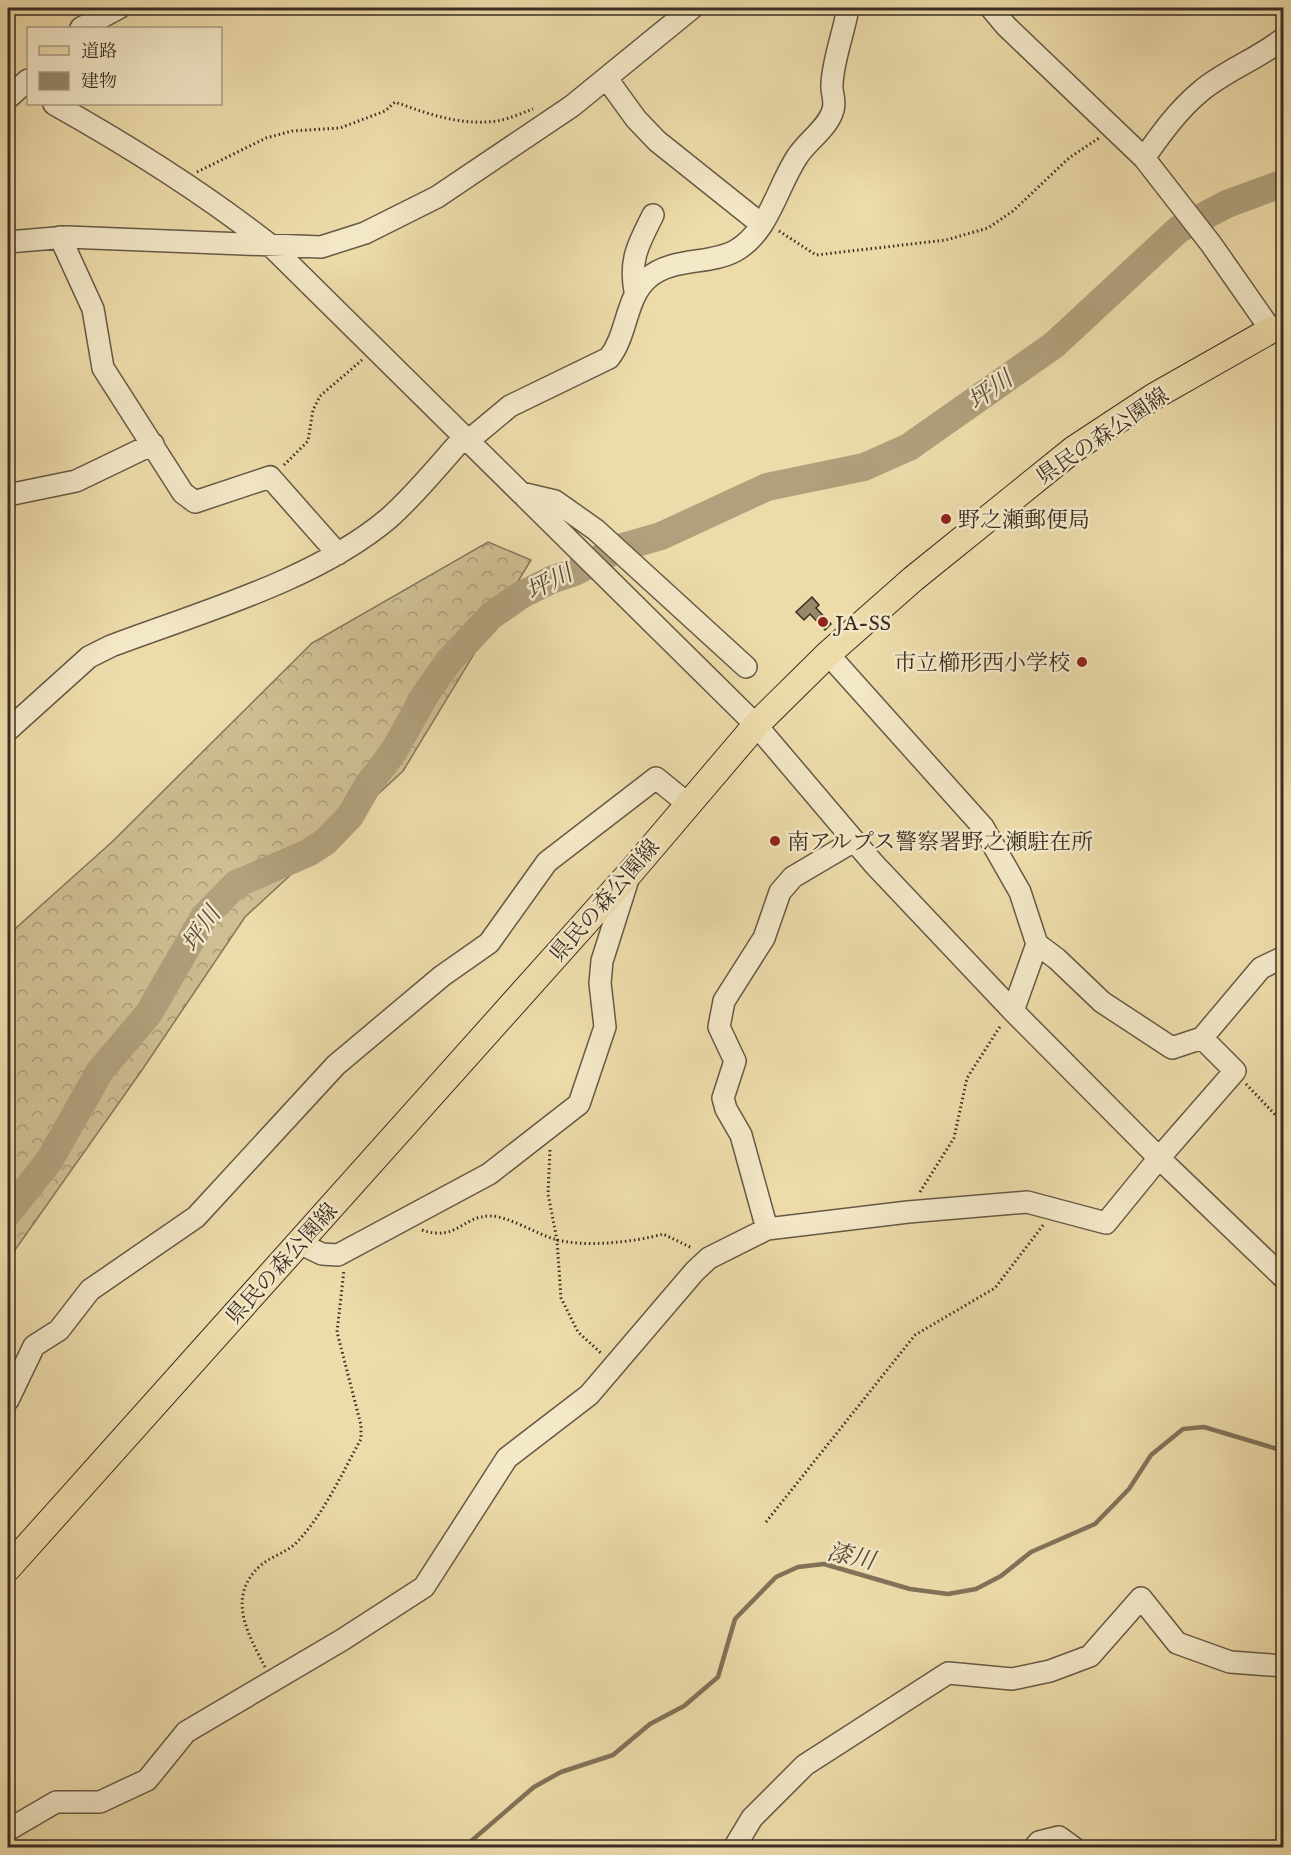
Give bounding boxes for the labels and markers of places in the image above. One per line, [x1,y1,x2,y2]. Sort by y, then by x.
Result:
place label: 野之瀬郵便局 [958,507,1090,535]
marker: 野之瀬郵便局 [939,512,953,526]
place label: JA-SS [832,610,891,638]
marker: JA-SS [816,615,830,629]
place label: 市立櫛形西小学校 [894,650,1070,678]
marker: 市立櫛形西小学校 [1075,655,1089,669]
place label: 南アルプス警察署野之瀬駐在所 [787,829,1093,857]
marker: 南アルプス警察署野之瀬駐在所 [768,834,782,848]

